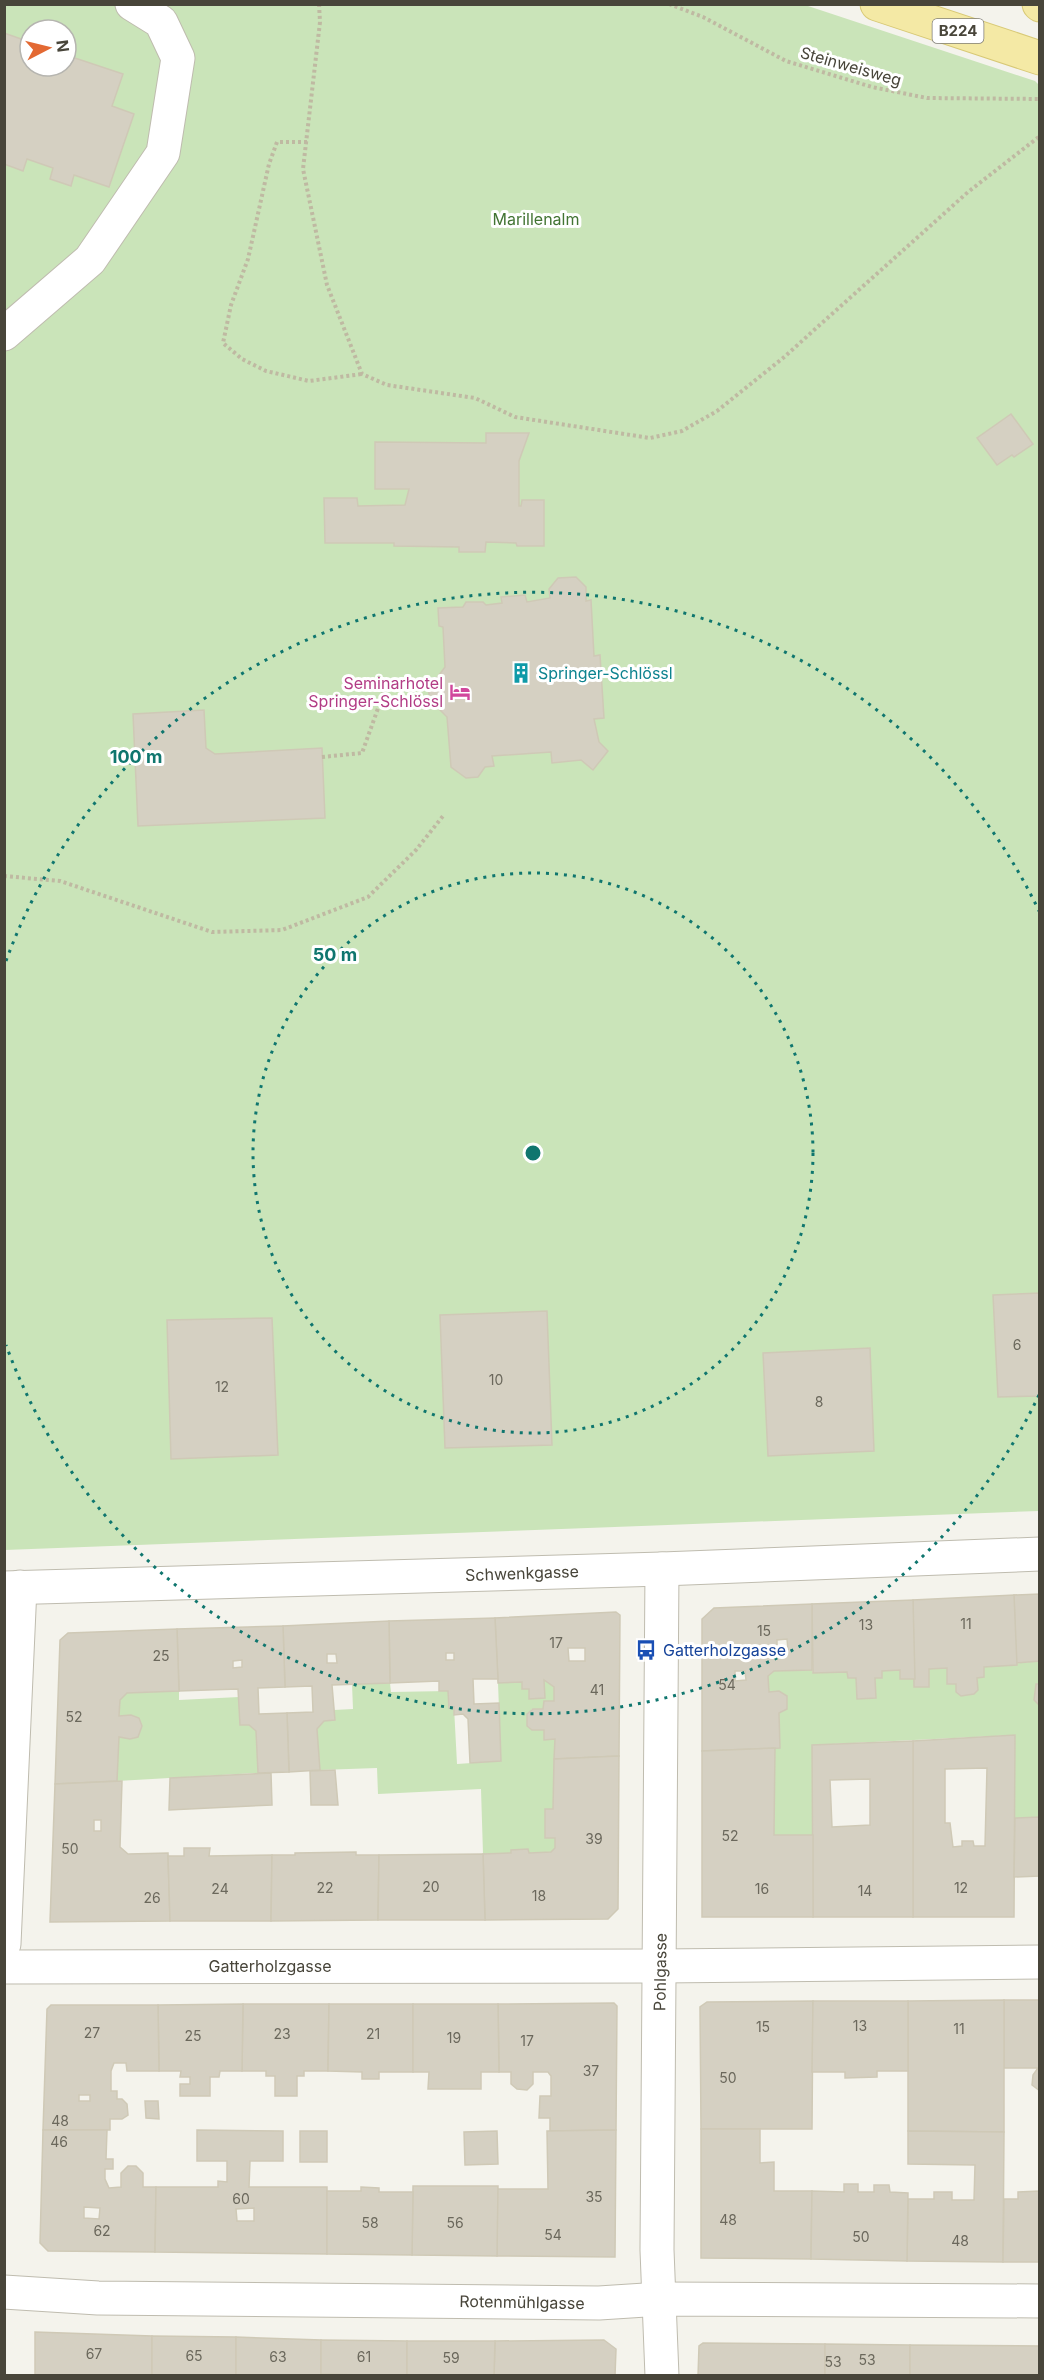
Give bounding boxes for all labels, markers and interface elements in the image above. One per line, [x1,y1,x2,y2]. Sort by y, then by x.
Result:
north arrow [18,18,78,78]
road number: B224 [932,19,984,43]
text: N [52,39,74,53]
street label: Steinweisweg [798,42,904,90]
park label: Marillenalm [493,209,580,229]
building icon: Springer-Schlössl [509,661,533,685]
place label: Springer-Schlössl [538,663,673,683]
place label: Seminarhotel Springer-Schlössl [308,673,443,711]
hotel icon: Seminarhotel Springer-Schlössl [448,680,472,704]
text: 100 m [110,746,162,767]
text: 50 m [313,944,357,965]
centre of rings [523,1143,543,1163]
house number: 6 [1013,1336,1021,1353]
house number: 10 [489,1371,503,1388]
house number: 12 [215,1378,229,1395]
house number: 8 [815,1393,823,1410]
street label: Schwenkgasse [465,1561,579,1585]
house number: 11 [960,1615,972,1632]
house number: 13 [859,1616,873,1633]
house number: 15 [757,1622,771,1639]
house number: 17 [549,1634,563,1651]
bus stop icon: Gatterholzgasse [634,1638,658,1662]
place label: Gatterholzgasse [663,1640,786,1660]
house number: 25 [152,1647,170,1664]
house number: 54 [718,1676,736,1693]
house number: 41 [590,1681,604,1698]
house number: 52 [65,1708,83,1725]
house number: 52 [721,1827,739,1844]
house number: 39 [585,1830,603,1847]
house number: 50 [61,1840,79,1857]
house number: 20 [422,1878,440,1895]
house number: 22 [316,1879,334,1896]
house number: 12 [954,1879,968,1896]
house number: 24 [211,1880,229,1897]
house number: 16 [755,1880,769,1897]
house number: 14 [858,1882,872,1899]
house number: 18 [532,1887,546,1904]
house number: 26 [143,1889,161,1906]
street label: Pohlgasse [649,1933,671,2011]
street label: Gatterholzgasse [209,1956,332,1976]
house number: 13 [853,2017,867,2034]
house number: 15 [756,2018,770,2035]
house number: 11 [953,2020,965,2037]
house number: 27 [84,2024,100,2041]
house number: 23 [273,2025,291,2042]
house number: 21 [366,2025,380,2042]
house number: 25 [184,2027,202,2044]
house number: 19 [447,2029,461,2046]
house number: 17 [520,2032,534,2049]
house number: 37 [583,2062,599,2079]
house number: 50 [719,2069,737,2086]
house number: 48 [51,2112,69,2129]
house number: 46 [50,2133,68,2150]
house number: 35 [585,2188,603,2205]
house number: 60 [232,2190,250,2207]
house number: 48 [719,2211,737,2228]
house number: 58 [361,2214,379,2231]
house number: 56 [446,2214,464,2231]
house number: 62 [93,2222,111,2239]
house number: 54 [544,2226,562,2243]
house number: 50 [852,2228,870,2245]
house number: 48 [951,2232,969,2249]
street label: Rotenmühlgasse [459,2291,585,2313]
house number: 67 [86,2345,102,2362]
house number: 65 [185,2347,203,2364]
house number: 63 [269,2348,287,2365]
house number: 61 [357,2348,371,2365]
house number: 59 [442,2349,460,2366]
house number: 53 [858,2351,876,2368]
house number: 53 [824,2353,842,2370]

